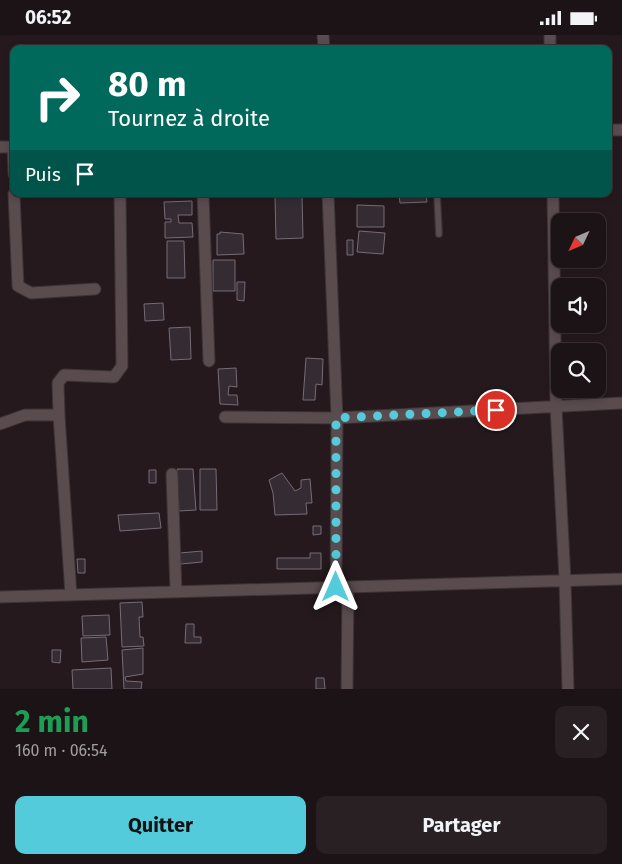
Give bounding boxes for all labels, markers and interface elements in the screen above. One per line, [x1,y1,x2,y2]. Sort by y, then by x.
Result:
text: 06:52 [25,6,71,29]
text: 80 m [108,63,187,105]
icon: right [25,65,90,130]
text: Tournez à droite [108,105,270,132]
icon: arrive [71,160,99,188]
text: Puis [25,163,61,186]
north arrow [551,213,606,267]
map controls [551,213,606,398]
button: sound [551,278,606,333]
button: search [551,343,606,398]
pin [475,389,517,431]
icon: arrive [482,396,510,424]
position arrow [309,560,361,612]
text: 2 min [15,704,89,740]
button: close [555,706,607,758]
text: 160 m · 06:54 [15,741,108,760]
button: Quitter [15,796,306,854]
button: Partager [316,796,607,854]

